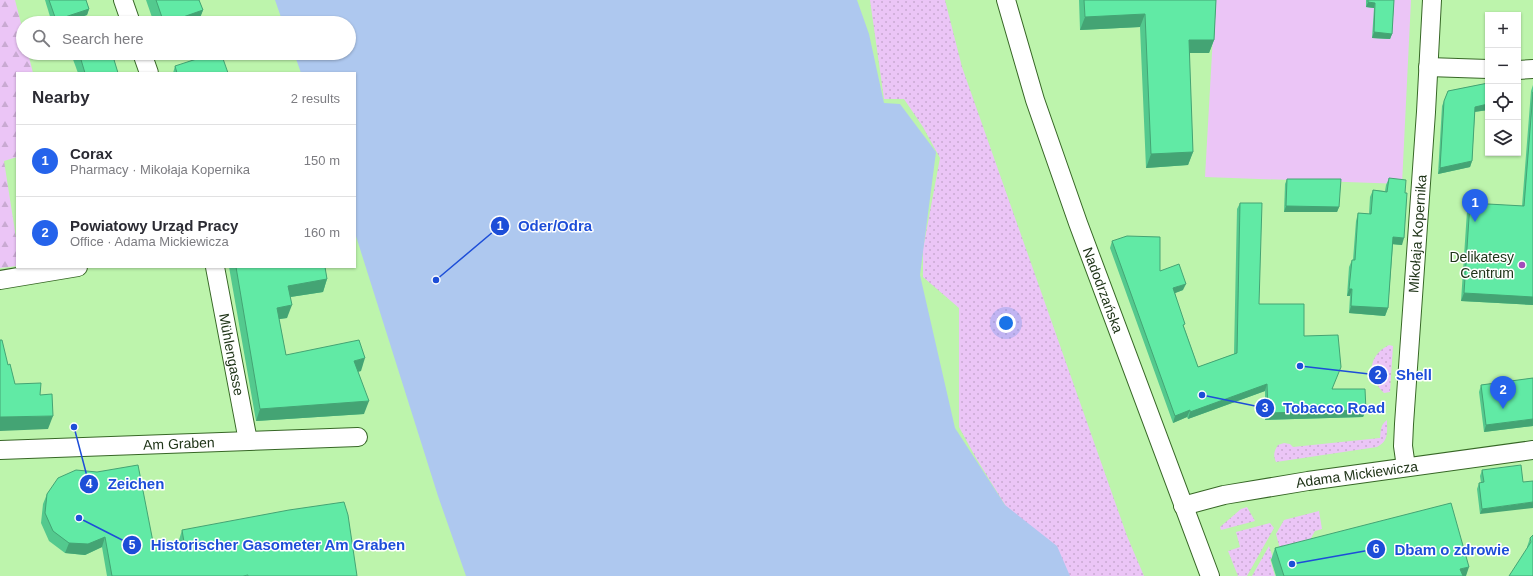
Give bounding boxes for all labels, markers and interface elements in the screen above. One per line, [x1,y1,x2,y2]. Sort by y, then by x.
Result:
map controls [1485,12,1521,156]
button: + [1485,12,1521,48]
search box [16,16,356,60]
icon: search [30,27,52,49]
text: Search here [62,30,144,47]
button: − [1485,48,1521,84]
button: locate [1485,84,1521,120]
text: Nearby [32,88,90,107]
text: 2 results [291,91,340,106]
button: layers [1485,120,1521,156]
text: Corax [70,145,113,162]
text: 1 [41,153,49,168]
text: 150 m [304,153,340,168]
text: Pharmacy · Mikołaja Kopernika [70,162,250,177]
street label: Mikołaja Kopernika [1405,174,1430,293]
pin: 1 [1462,189,1488,222]
callout: Oder/Odra [490,212,601,239]
text: Powiatowy Urząd Pracy [70,217,238,234]
text: Oder/Odra [518,217,593,234]
text: 1 [497,219,504,233]
text: 2 [41,225,49,240]
text: 160 m [304,225,340,240]
text: Office · Adama Mickiewicza [70,234,229,249]
street label: Nadodrzańska [1080,245,1126,335]
place label: Delikatesy Centrum [1449,249,1514,281]
marker: Delikatesy Centrum [1517,260,1527,270]
street label: Mühlengasse [216,312,247,397]
your location [996,313,1016,333]
callout: Shell [1368,362,1440,389]
text: Shell [1396,366,1432,383]
text: 2 [1375,368,1382,382]
pin: 2 [1490,376,1516,409]
callout: Tobacco Road [1255,394,1393,421]
text: Tobacco Road [1283,399,1385,416]
text: 3 [1262,401,1269,415]
street label: Am Graben [143,434,215,453]
street label: Adama Mickiewicza [1295,458,1419,491]
callout: Zeichen [79,470,172,497]
text: Zeichen [108,475,164,492]
text: 4 [86,477,93,491]
callout: Historischer Gasometer Am Graben [122,532,414,559]
text: Historischer Gasometer Am Graben [151,536,405,553]
callout: Dbam o zdrowie [1366,536,1517,563]
text: 5 [129,538,136,552]
text: Dbam o zdrowie [1394,541,1510,558]
text: 6 [1373,542,1380,556]

